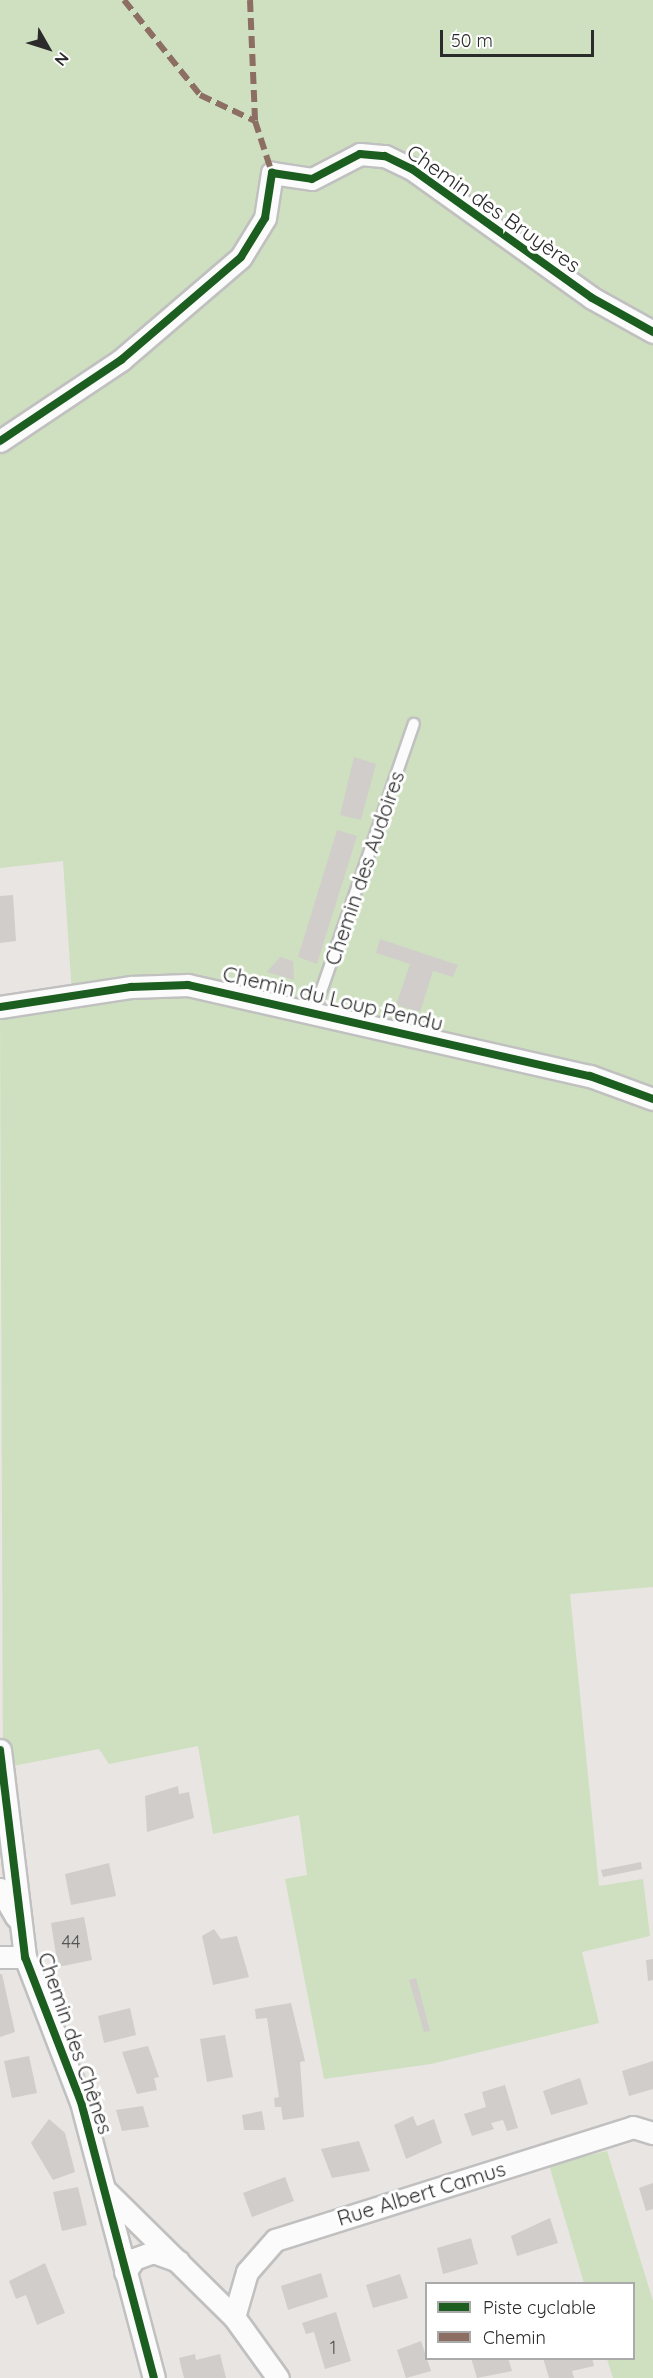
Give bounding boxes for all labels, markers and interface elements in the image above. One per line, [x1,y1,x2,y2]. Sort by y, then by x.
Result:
north arrow [18,18,78,78]
scale bar [443,18,598,56]
text: 50 m [451,29,493,52]
text: N [51,48,73,70]
street label: Chemin des Bruyères [402,139,586,277]
street label: Chemin des Audoires [319,768,409,968]
street label: Chemin du Loup Pendu [220,960,446,1036]
house number: 44 [62,1931,80,1953]
street label: Chemin des Chênes [33,1949,119,2137]
street label: Rue Albert Camus [334,2155,508,2231]
legend [425,2282,635,2360]
text: Piste cyclable [483,2296,596,2319]
text: Chemin [483,2326,546,2349]
house number: 1 [330,2337,336,2359]

